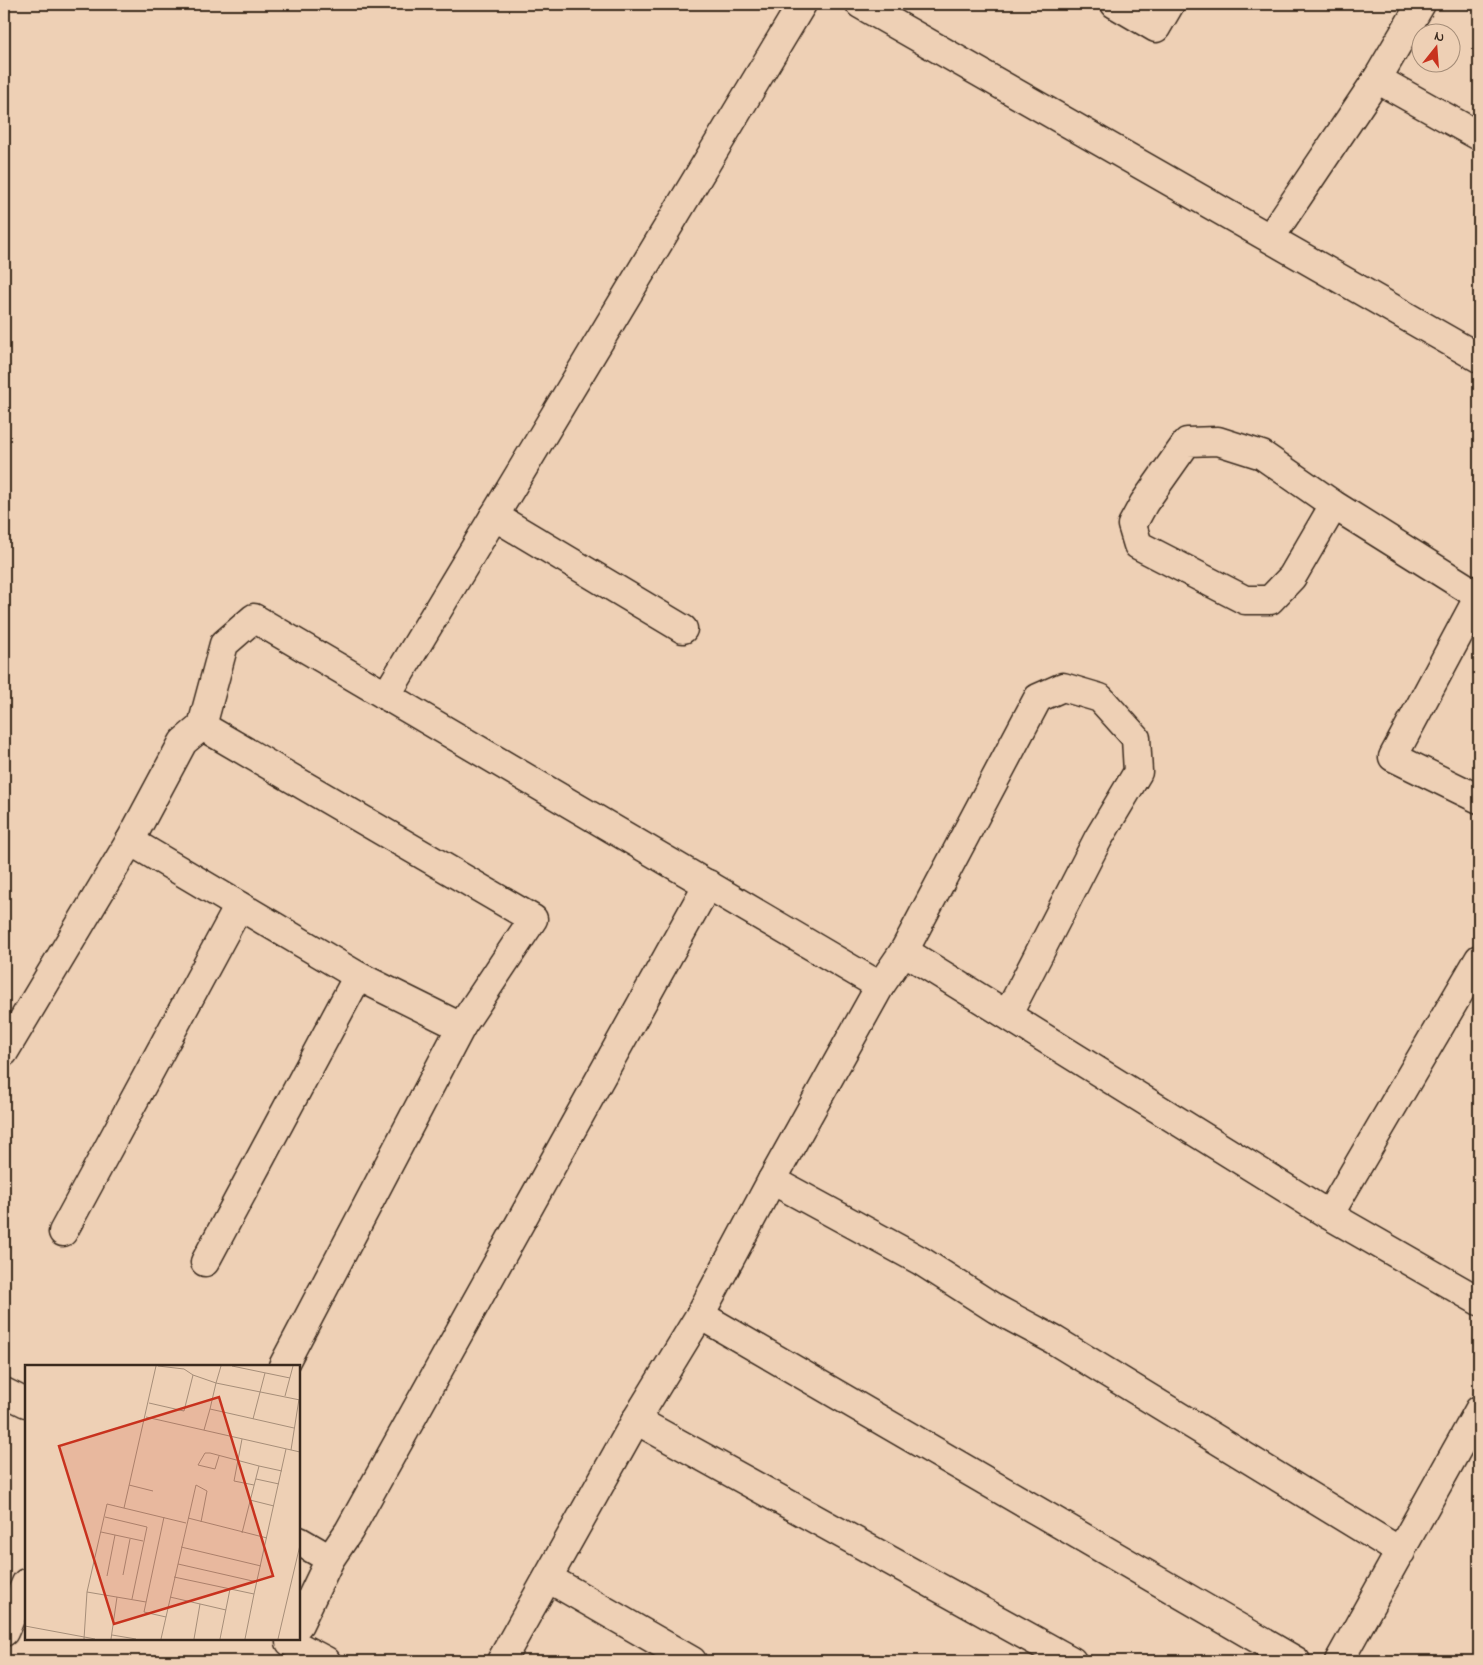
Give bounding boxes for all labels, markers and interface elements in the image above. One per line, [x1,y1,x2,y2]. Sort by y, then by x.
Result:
north arrow [1410,22,1460,72]
text: N [1432,26,1447,48]
inset map [25,1365,300,1640]

